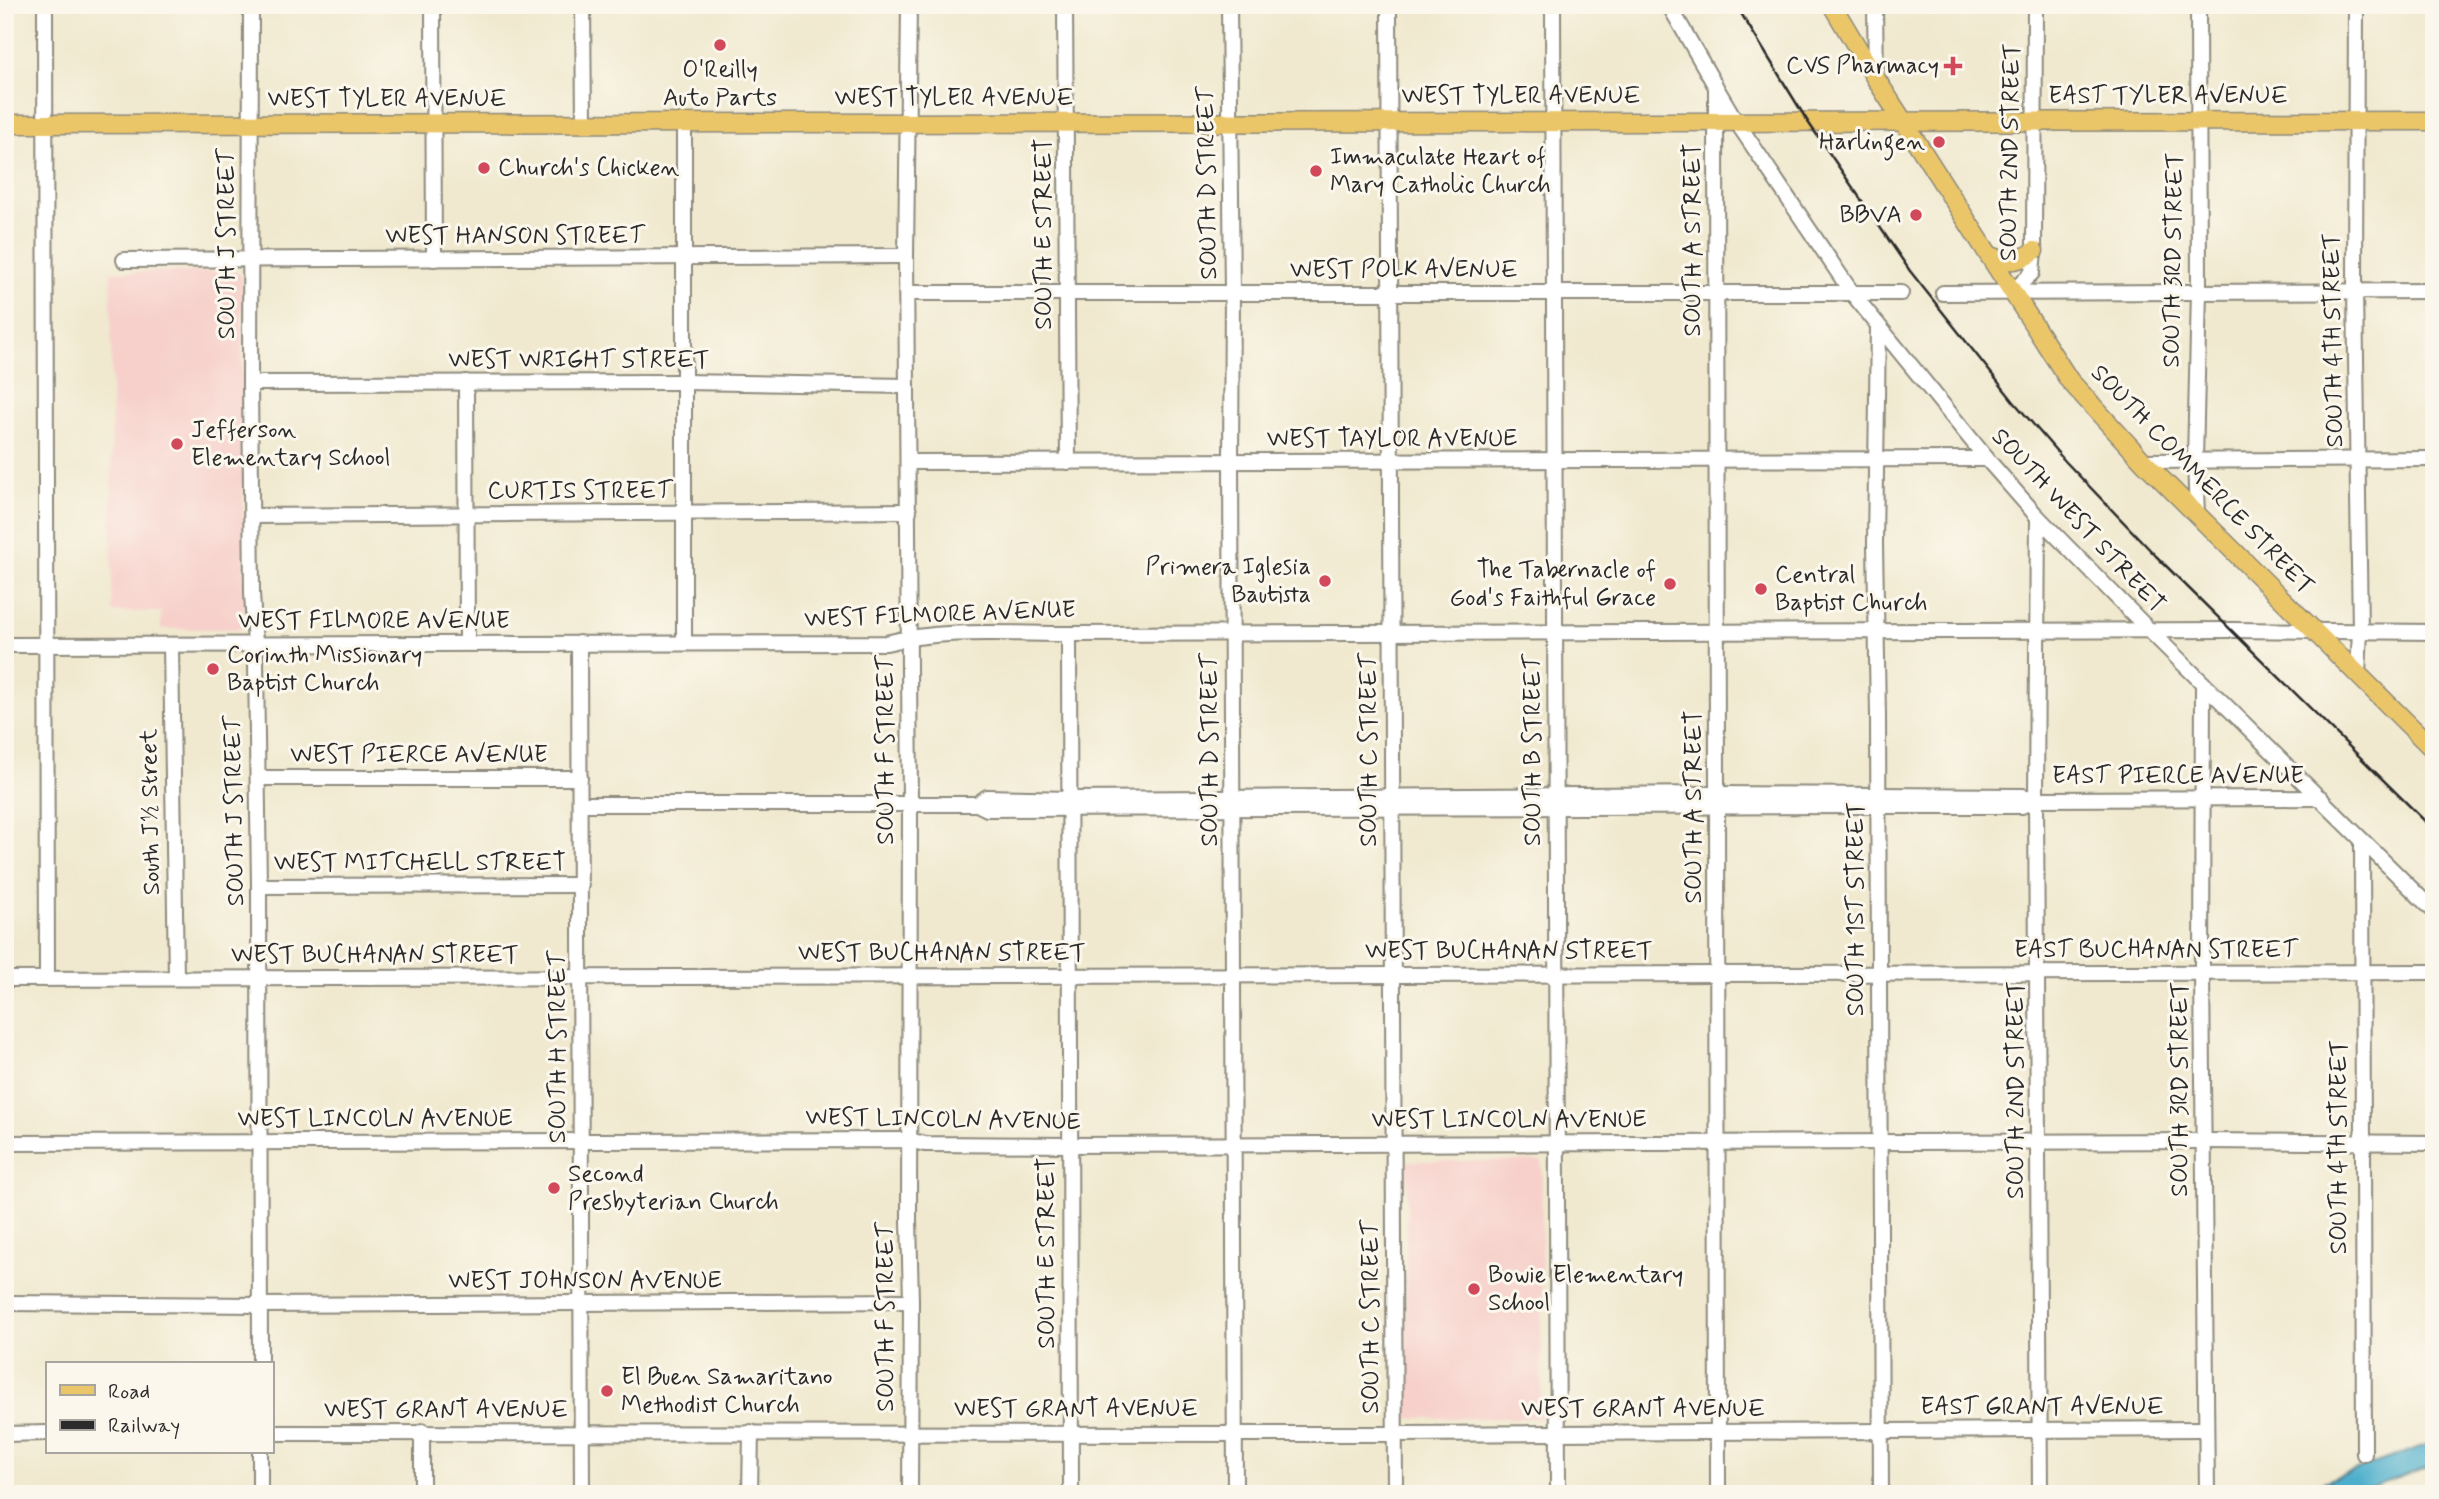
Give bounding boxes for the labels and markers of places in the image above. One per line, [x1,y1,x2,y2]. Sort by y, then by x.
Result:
marker: O'Reilly Auto Parts [712,37,728,53]
place label: CVS Pharmacy [1786,51,1939,82]
place label: O'Reilly Auto Parts [663,55,777,114]
marker: CVS Pharmacy [1945,58,1961,74]
place label: Harlingen [1819,127,1925,161]
marker: Harlingen [1931,134,1947,150]
place label: Immaculate Heart of Mary Catholic Church [1330,142,1551,201]
place label: Church's Chicken [498,153,680,184]
marker: Church's Chicken [476,160,492,176]
marker: Immaculate Heart of Mary Catholic Church [1308,163,1324,179]
place label: BBVA [1839,200,1902,231]
marker: BBVA [1908,207,1924,223]
place label: Jefferson Elementary School [191,415,390,474]
marker: Jefferson Elementary School [169,436,185,452]
place label: Primera Iglesia Bautista [1145,552,1311,611]
place label: The Tabernacle of God's Faithful Grace [1450,555,1656,614]
place label: Central Baptist Church [1775,560,1928,619]
marker: Primera Iglesia Bautista [1317,573,1333,589]
marker: The Tabernacle of God's Faithful Grace [1662,576,1678,592]
marker: Central Baptist Church [1753,581,1769,597]
place label: Corinth Missionary Baptist Church [227,640,422,699]
marker: Corinth Missionary Baptist Church [205,661,221,677]
place label: Second Presbyterian Church [568,1159,779,1218]
marker: Second Presbyterian Church [546,1180,562,1196]
place label: Bowie Elementary School [1488,1260,1683,1319]
marker: Bowie Elementary School [1466,1281,1482,1297]
place label: El Buen Samaritano Methodist Church [621,1362,833,1421]
marker: El Buen Samaritano Methodist Church [599,1383,615,1399]

